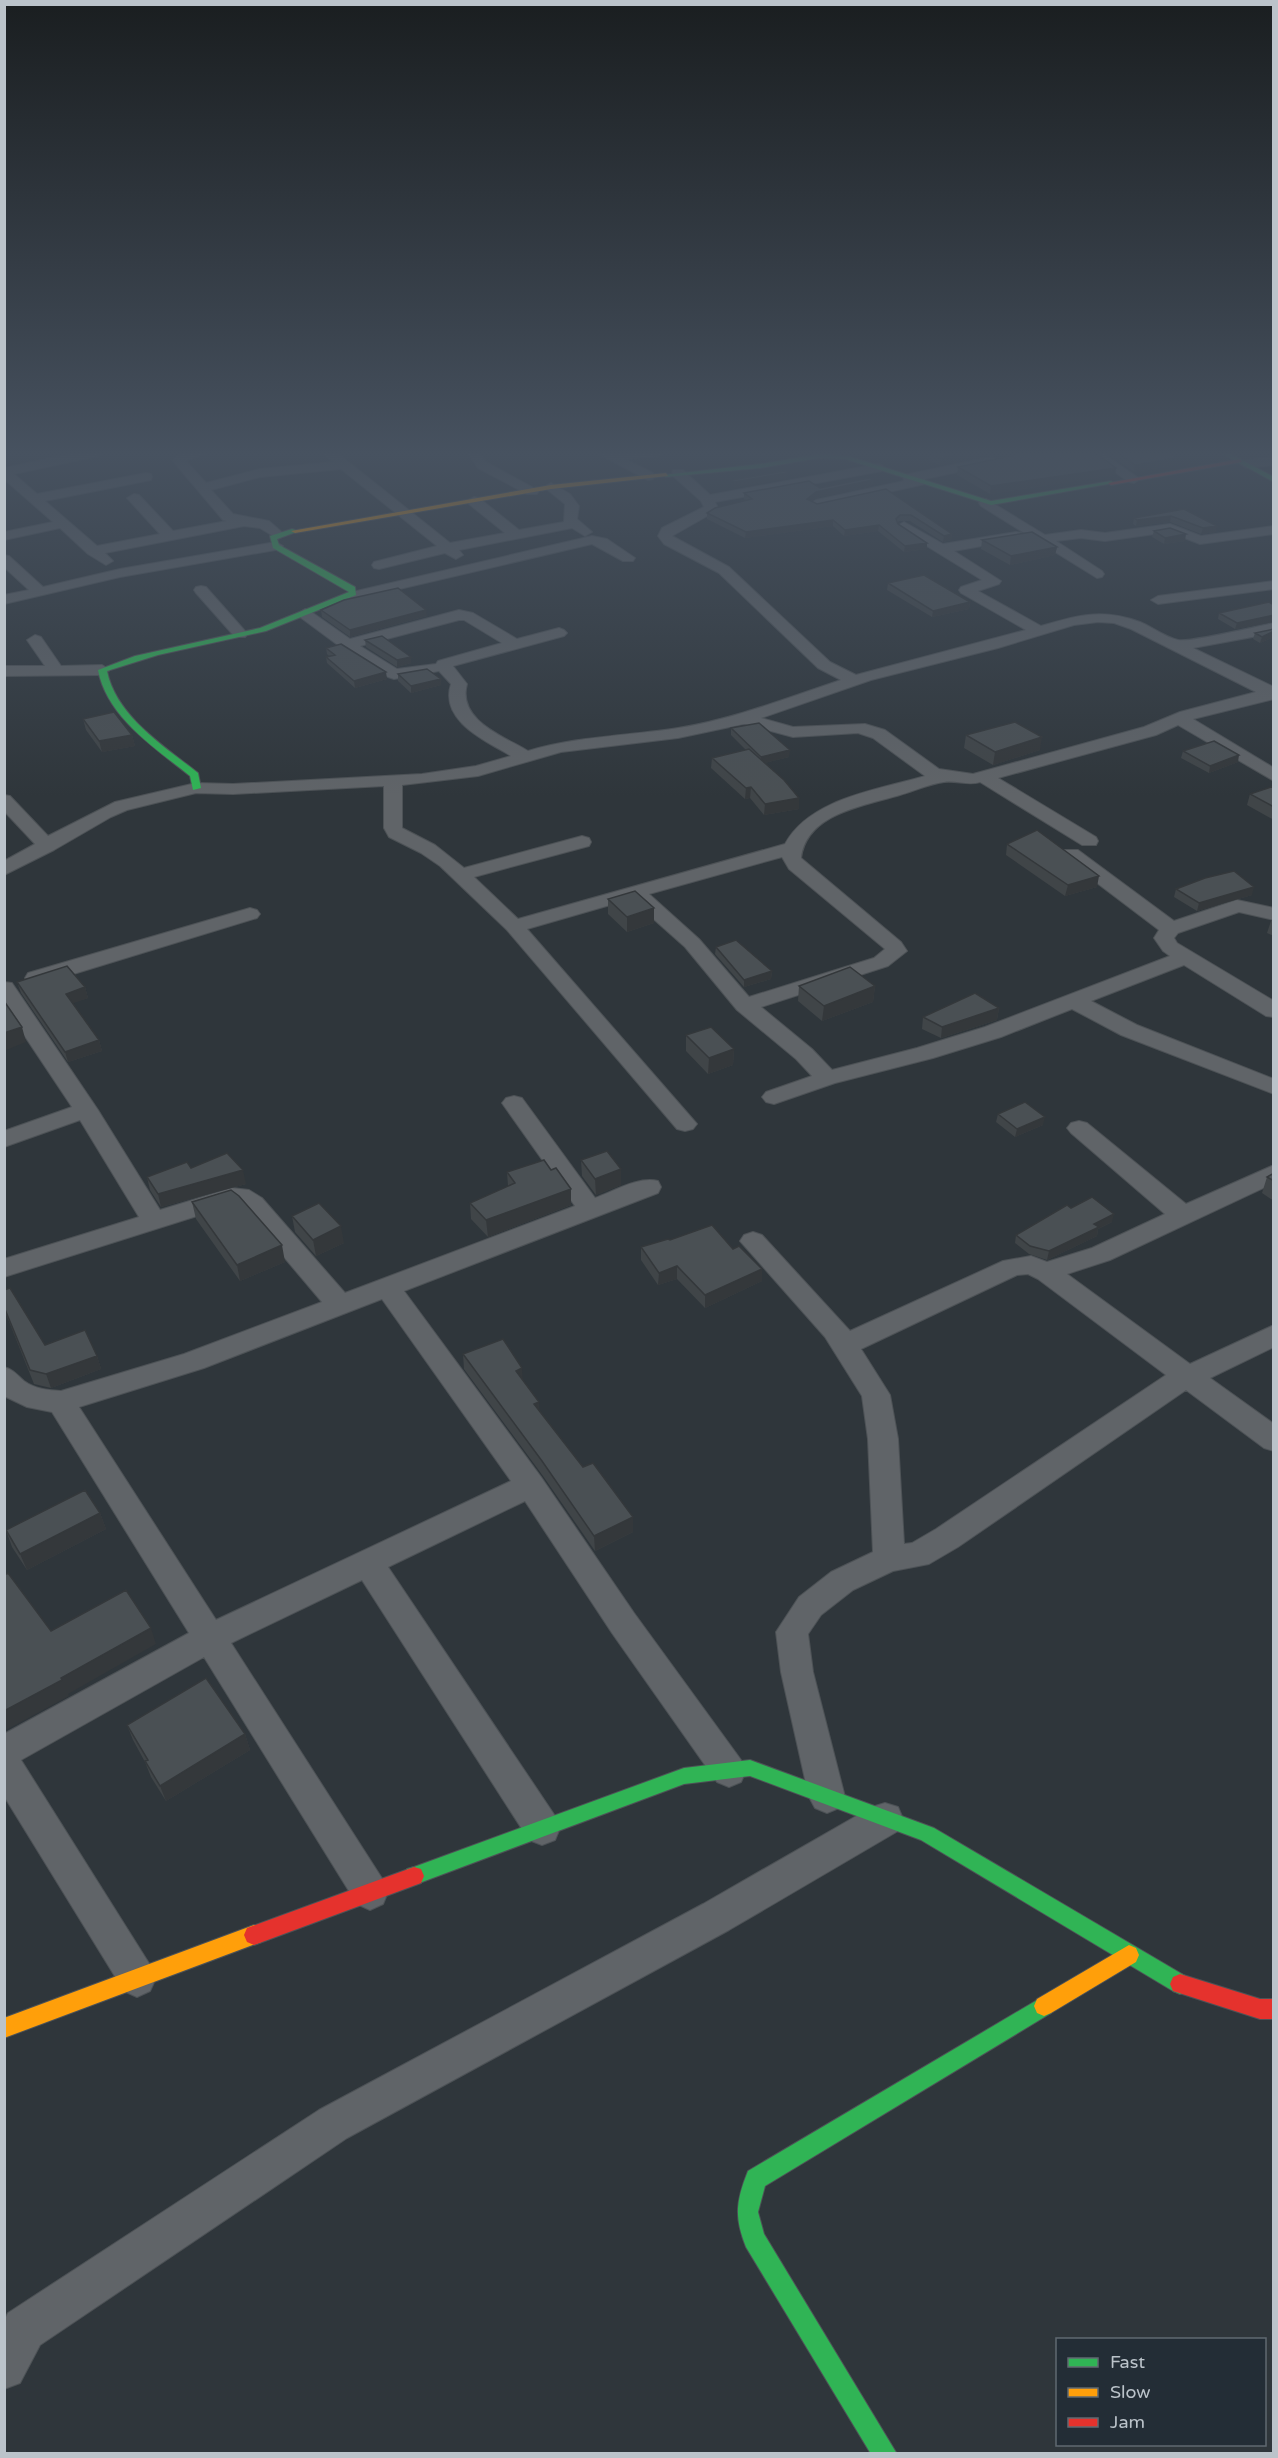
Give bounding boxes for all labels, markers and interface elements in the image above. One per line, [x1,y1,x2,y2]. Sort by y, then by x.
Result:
legend [1056,2338,1266,2446]
text: Fast [1110,2351,1145,2373]
text: Slow [1110,2381,1151,2403]
text: Jam [1110,2411,1145,2433]

